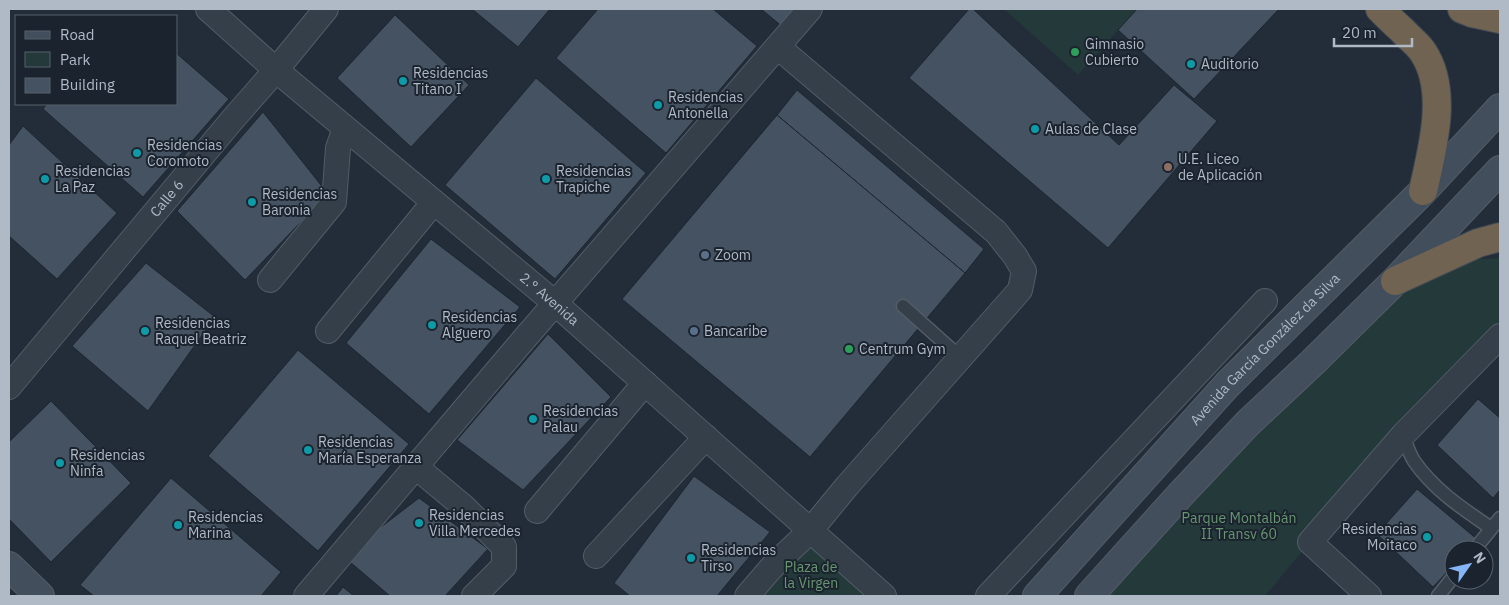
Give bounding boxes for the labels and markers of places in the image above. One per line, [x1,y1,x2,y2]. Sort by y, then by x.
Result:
place label: Gimnasio Cubierto [1085,35,1144,69]
marker: Gimnasio Cubierto [1069,46,1081,58]
place label: Auditorio [1201,55,1259,73]
marker: Auditorio [1185,58,1197,70]
place label: Residencias Titano I [413,64,489,98]
marker: Residencias Titano I [397,75,409,87]
place label: Residencias Antonella [668,88,744,122]
marker: Residencias Antonella [652,99,664,111]
place label: Aulas de Clase [1045,120,1137,138]
marker: Aulas de Clase [1029,123,1041,135]
place label: Residencias Coromoto [147,136,223,170]
marker: Residencias Coromoto [131,147,143,159]
place label: U.E. Liceo de Aplicación [1178,150,1262,184]
marker: U.E. Liceo de Aplicación [1162,161,1174,173]
place label: Residencias La Paz [55,162,131,196]
place label: Residencias Trapiche [556,162,632,196]
marker: Residencias La Paz [39,173,51,185]
marker: Residencias Trapiche [540,173,552,185]
place label: Residencias Baronia [262,185,338,219]
marker: Residencias Baronia [246,196,258,208]
place label: Zoom [715,246,751,264]
marker: Zoom [699,249,711,261]
place label: Residencias Alguero [442,308,518,342]
place label: Residencias Raquel Beatriz [155,314,247,348]
marker: Residencias Alguero [426,319,438,331]
place label: Bancaribe [704,322,768,340]
marker: Residencias Raquel Beatriz [139,325,151,337]
marker: Bancaribe [688,325,700,337]
place label: Centrum Gym [859,340,946,358]
marker: Centrum Gym [843,343,855,355]
place label: Residencias Palau [543,402,619,436]
marker: Residencias Palau [527,413,539,425]
place label: Residencias María Esperanza [318,433,422,467]
marker: Residencias María Esperanza [302,444,314,456]
place label: Residencias Ninfa [70,446,146,480]
marker: Residencias Ninfa [54,457,66,469]
place label: Residencias Villa Mercedes [429,506,521,540]
place label: Residencias Marina [188,508,264,542]
marker: Residencias Villa Mercedes [413,517,425,529]
marker: Residencias Marina [172,519,184,531]
place label: Residencias Moitaco [1342,520,1417,554]
marker: Residencias Moitaco [1421,531,1433,543]
place label: Residencias Tirso [701,541,777,575]
marker: Residencias Tirso [685,552,697,564]

